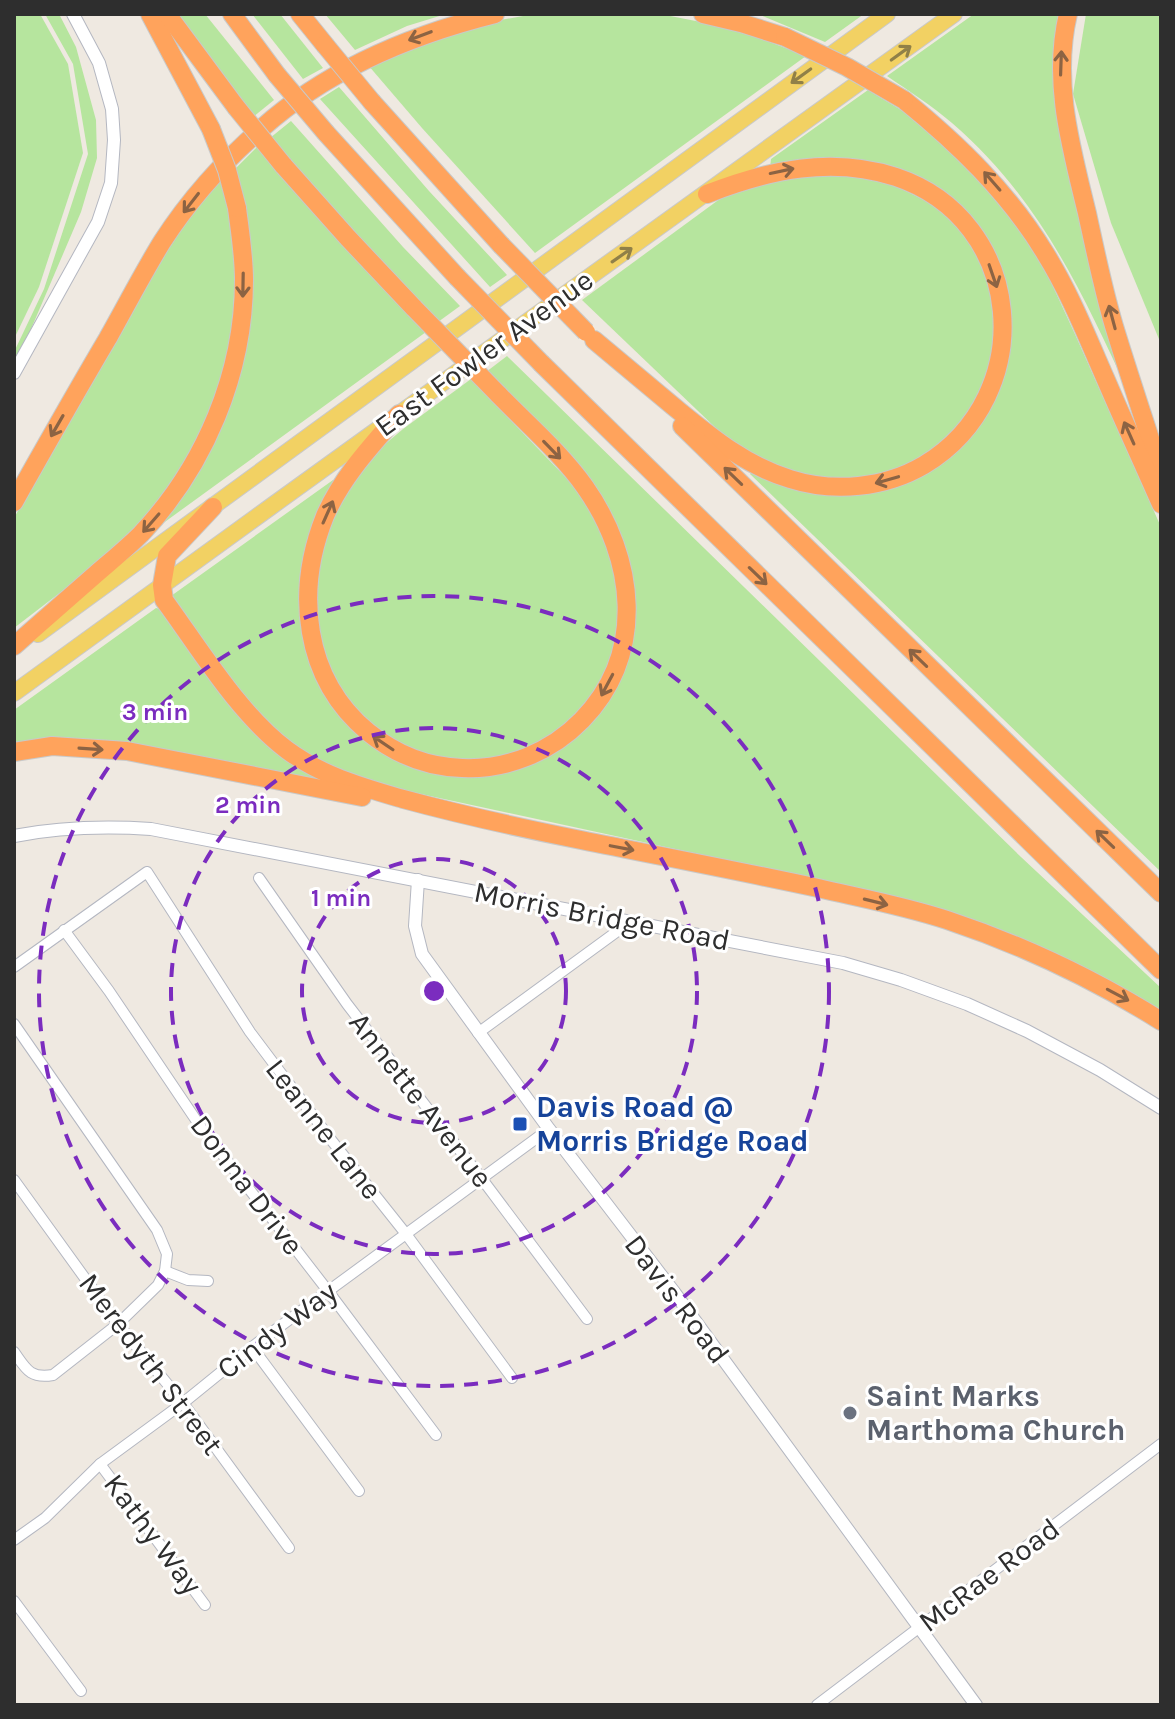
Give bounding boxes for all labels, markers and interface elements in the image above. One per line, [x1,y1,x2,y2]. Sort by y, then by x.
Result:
one-way arrow [408,30,433,44]
one-way arrow [889,44,911,61]
one-way arrow [1054,50,1069,77]
one-way arrow [791,68,813,85]
one-way arrow [768,163,794,178]
one-way arrow [983,172,1001,192]
one-way arrow [182,192,199,213]
one-way arrow [611,246,632,263]
street label: East Fowler Avenue [368,262,600,444]
one-way arrow [987,263,1002,288]
one-way arrow [235,271,251,298]
one-way arrow [1104,305,1119,331]
one-way arrow [49,414,65,437]
one-way arrow [1121,421,1136,445]
one-way arrow [543,440,562,460]
one-way arrow [724,467,743,486]
one-way arrow [874,474,900,489]
one-way arrow [321,500,336,524]
one-way arrow [142,512,160,532]
one-way arrow [748,566,768,585]
one-way arrow [909,649,928,668]
one-way arrow [598,673,614,696]
text: 3 min [122,698,188,726]
one-way arrow [373,735,395,751]
one-way arrow [77,741,104,756]
text: 2 min [215,791,281,819]
one-way arrow [1096,830,1115,849]
one-way arrow [608,841,634,856]
street label: Morris Bridge Road [471,874,733,958]
text: 1 min [311,884,371,912]
one-way arrow [863,895,888,910]
centre of rings [420,977,448,1005]
one-way arrow [1105,987,1129,1003]
street label: Annette Avenue [341,1005,501,1195]
street label: Leanne Lane [258,1051,390,1207]
place label: Davis Road @ Morris Bridge Road [536,1089,809,1159]
street label: Donna Drive [183,1108,311,1262]
marker: Davis Road @ Morris Bridge Road [511,1115,529,1133]
street label: Davis Road [617,1227,737,1371]
street label: Meredyth Street [71,1266,231,1462]
street label: Cindy Way [210,1273,344,1387]
place label: Saint Marks Marthoma Church [866,1378,1126,1448]
marker: Saint Marks Marthoma Church [841,1404,859,1422]
street label: Kathy Way [96,1467,210,1601]
street label: McRae Road [911,1510,1067,1640]

